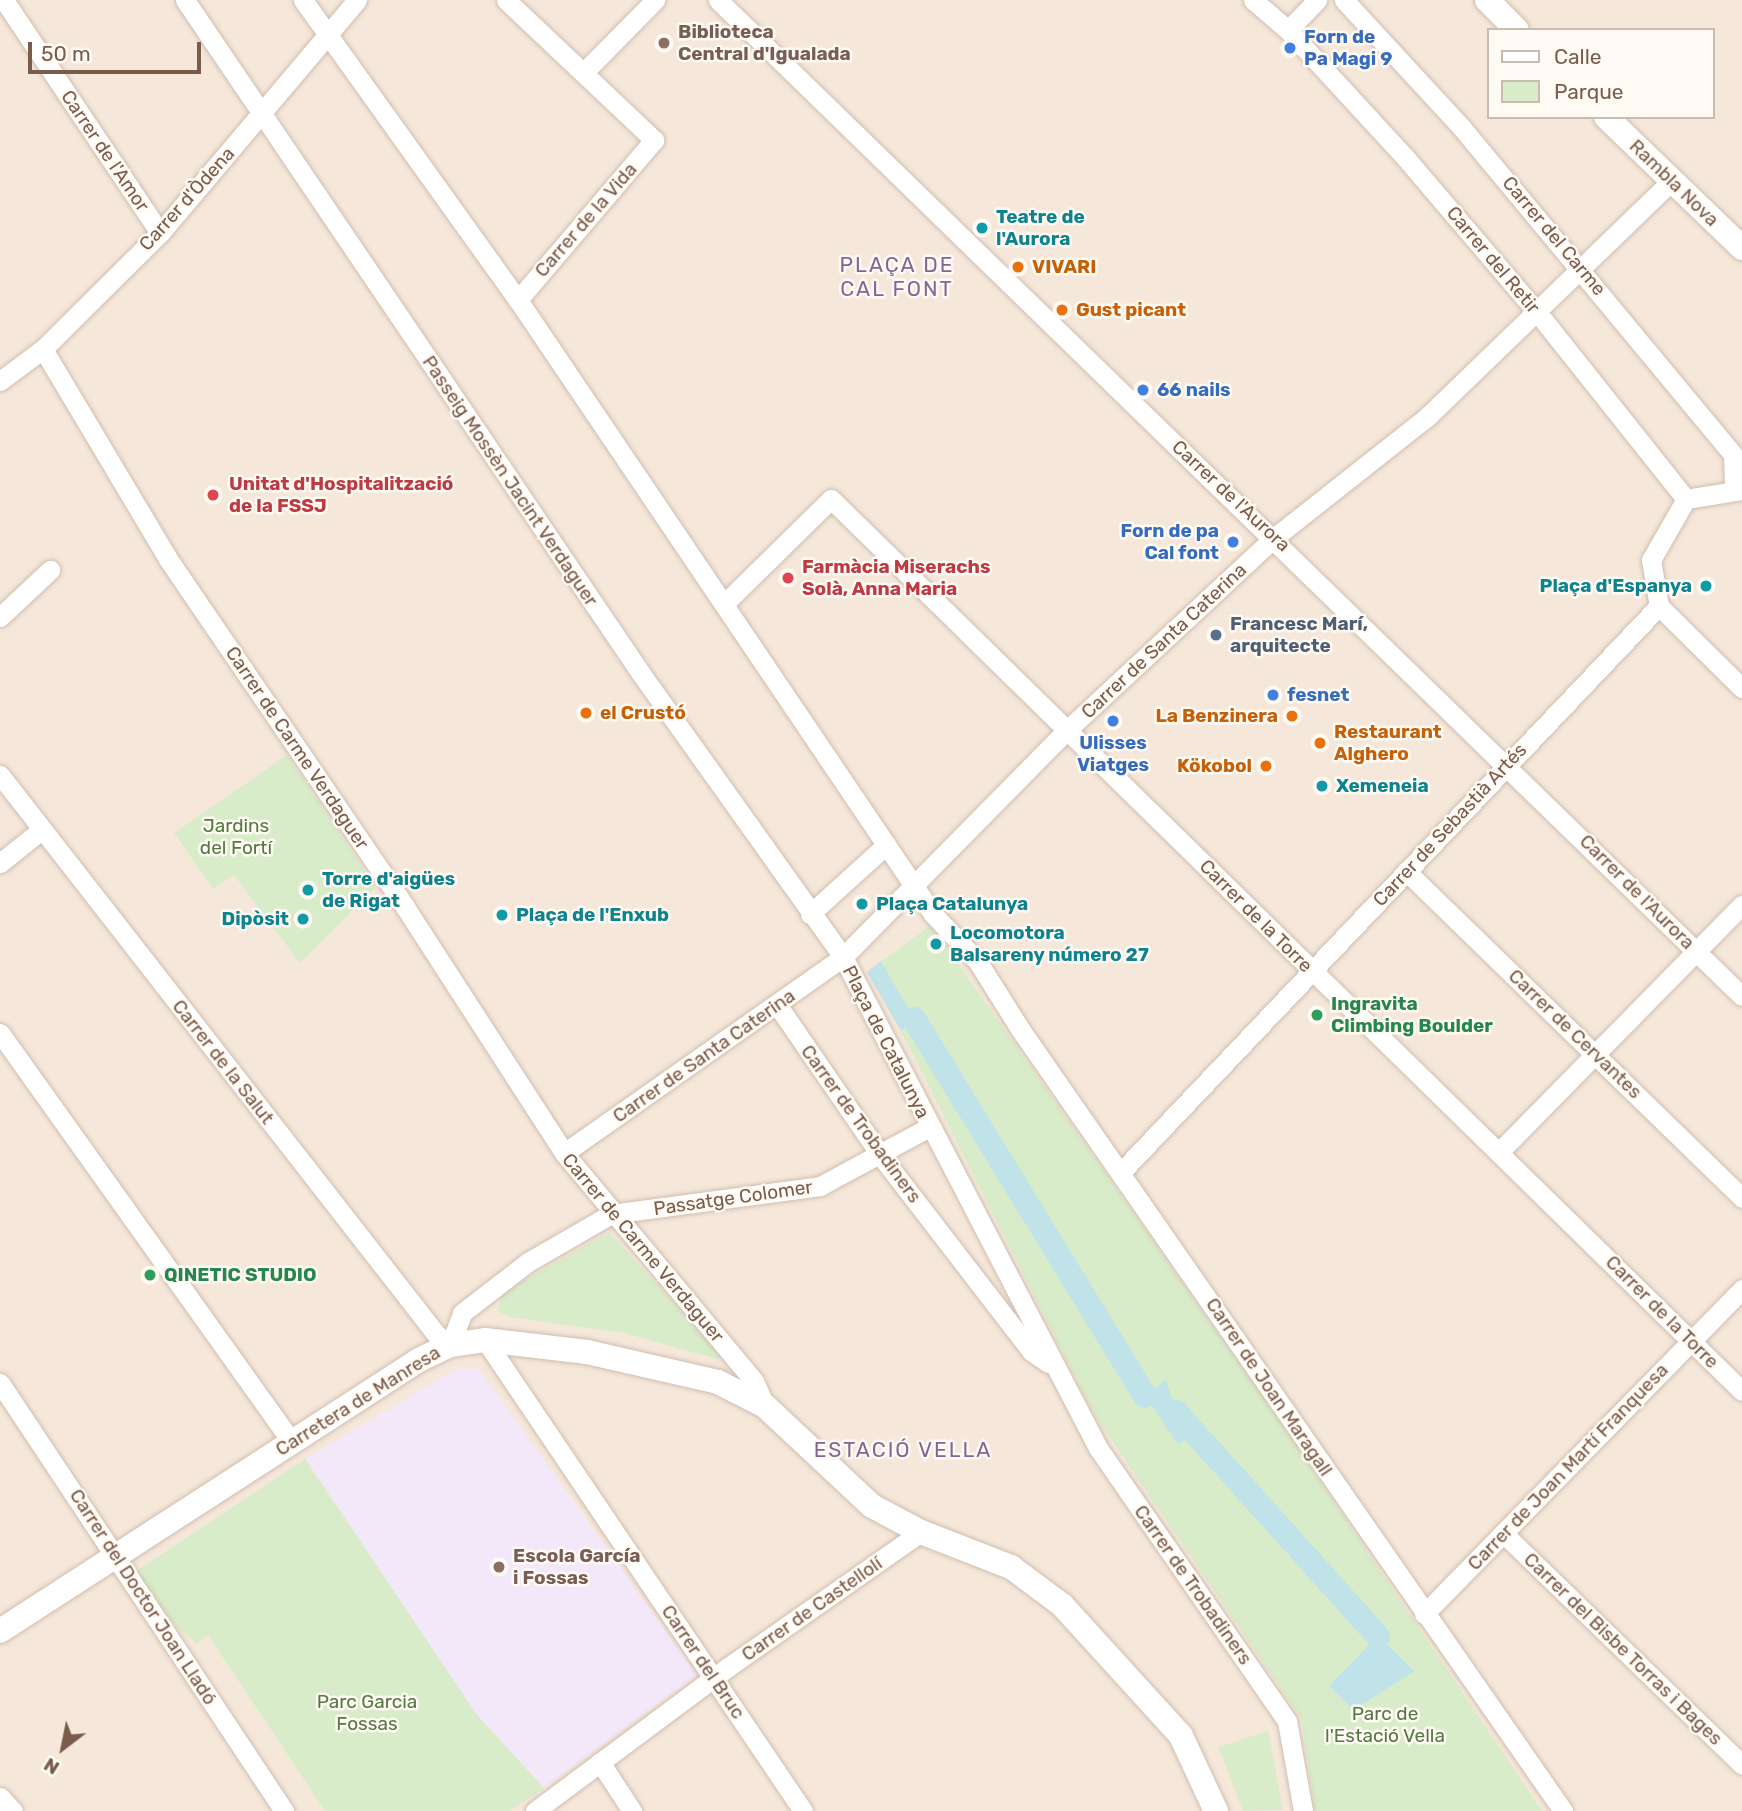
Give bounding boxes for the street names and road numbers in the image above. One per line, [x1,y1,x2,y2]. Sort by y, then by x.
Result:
street label: Carrer de l'Amor [56,86,154,216]
street label: Rambla Nova [1625,135,1723,231]
street label: Carrer d'Òdena [134,142,240,256]
street label: Carrer de la Vida [530,158,642,282]
street label: Carrer del Carme [1497,172,1611,300]
street label: Carrer del Retir [1441,202,1545,318]
street label: Passeig Mossèn Jacint Verdaguer [417,351,603,611]
street label: Carrer de l'Aurora [1167,435,1295,557]
street label: Carrer de Santa Caterina [1077,558,1251,724]
street label: Carrer de Carme Verdaguer [220,642,374,854]
street label: Carrer de Sebastià Artés [1368,738,1532,912]
street label: Carrer de l'Aurora [1575,830,1699,954]
street label: Carrer de la Torre [1194,854,1318,978]
street label: Plaça de Catalunya [838,962,934,1122]
street label: Carrer de Cervantes [1503,964,1647,1104]
street label: Carrer de Santa Caterina [608,984,800,1128]
street label: Carrer de la Salut [167,995,279,1129]
street label: Carrer de Trobadiners [796,1040,926,1208]
street label: Carrer de Carme Verdaguer [557,1149,729,1347]
street label: Passatge Colomer [652,1176,814,1220]
street label: Carrer de la Torre [1600,1250,1724,1374]
street label: Carrer de Joan Maragall [1201,1293,1337,1481]
street label: Carretera de Manresa [271,1341,445,1461]
street label: Carrer de Joan Martí Franquesa [1463,1359,1673,1575]
street label: Carrer del Doctor Joan Lladó [64,1485,222,1709]
street label: Carrer de Trobadiners [1129,1500,1257,1670]
street label: Carrer del Bisbe Torras i Bages [1519,1548,1727,1750]
street label: Carrer de Castellolí [737,1552,887,1666]
street label: Carrer del Bruc [656,1601,750,1723]

